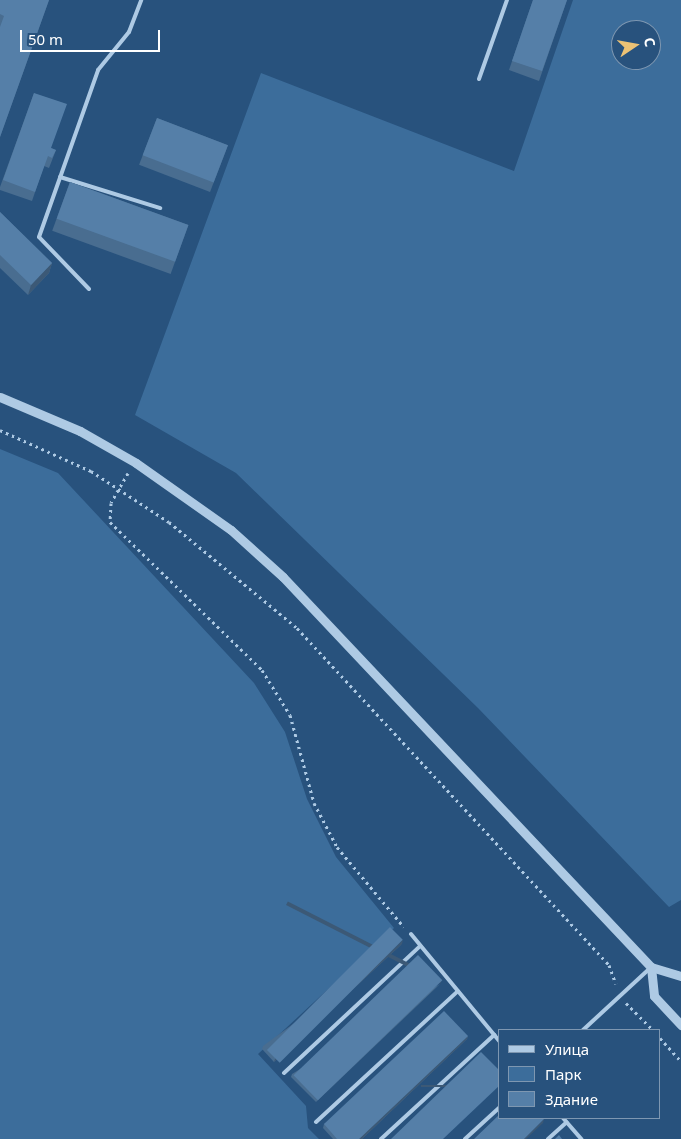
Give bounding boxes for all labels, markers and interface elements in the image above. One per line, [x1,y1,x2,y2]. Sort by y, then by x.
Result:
scale bar [22,20,162,52]
north arrow [611,20,661,70]
text: 50 m [28,29,63,49]
text: С [640,36,660,48]
legend [498,1029,661,1119]
text: Улица [545,1039,589,1059]
text: Парк [545,1064,581,1084]
text: Здание [545,1089,598,1109]

